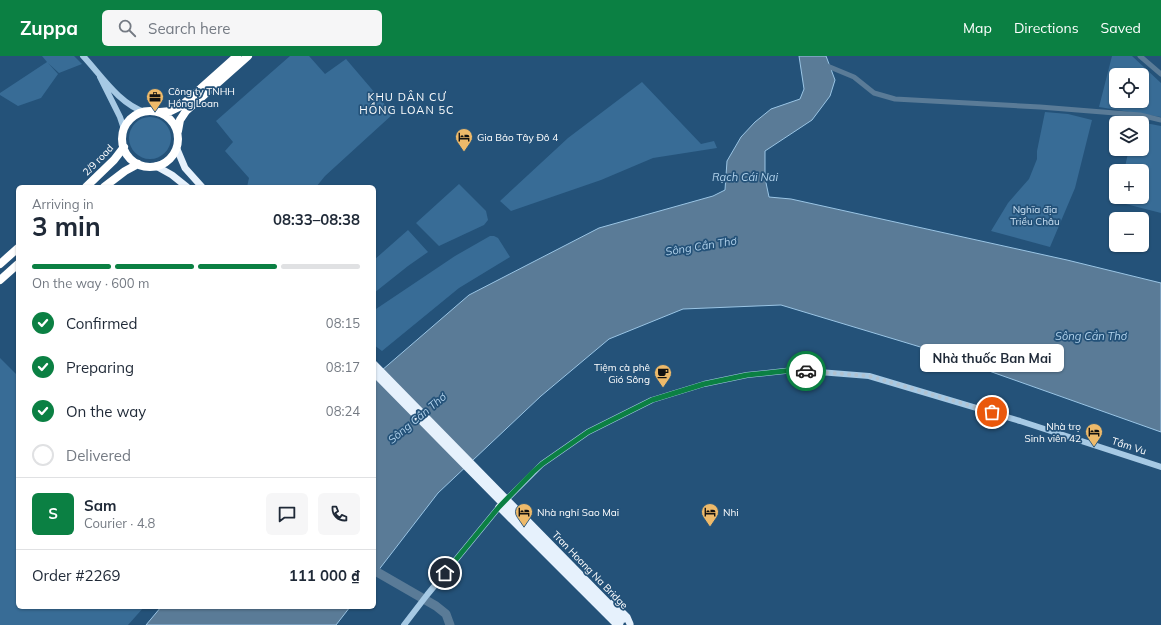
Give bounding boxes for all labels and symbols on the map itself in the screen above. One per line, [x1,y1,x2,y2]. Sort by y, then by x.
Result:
place label: Công ty TNHH Hồng Loan [168,85,235,110]
office icon: Công ty TNHH Hồng Loan [145,87,165,112]
district label: KHU DÂN CƯ HỒNG LOAN 5C [359,90,455,117]
hotel icon: Gia Bảo Tây Đô 4 [454,127,474,152]
place label: Gia Bảo Tây Đô 4 [477,131,558,144]
street label: 2/9 road [80,142,116,178]
water label: Rạch Cái Nai [712,170,778,184]
park label: Nghĩa địa Triều Châu [1010,203,1060,228]
water label: Sông Cần Thơ [664,233,738,259]
water label: Sông Cần Thơ [1055,329,1128,343]
callout: Nhà thuốc Ban Mai [920,344,1064,372]
courier [786,351,826,391]
place label: Tiệm cà phê Gió Sông [594,361,650,386]
cafe icon: Tiệm cà phê Gió Sông [653,363,673,388]
water label: Sông Cần Thơ [385,389,450,446]
pin [975,395,1009,429]
place label: Nhà trọ Sinh viên 42 [1024,420,1081,445]
hotel icon: Nhà trọ Sinh viên 42 [1084,422,1104,447]
street label: Tầm Vu [1110,434,1148,458]
hotel icon: Nhà nghỉ Sao Mai [514,502,534,527]
hotel icon: Nhi [700,502,720,527]
place label: Nhà nghỉ Sao Mai [537,506,619,519]
place label: Nhi [723,506,739,519]
street label: Tran Hoang Na Bridge [549,528,631,612]
pin [428,556,462,590]

